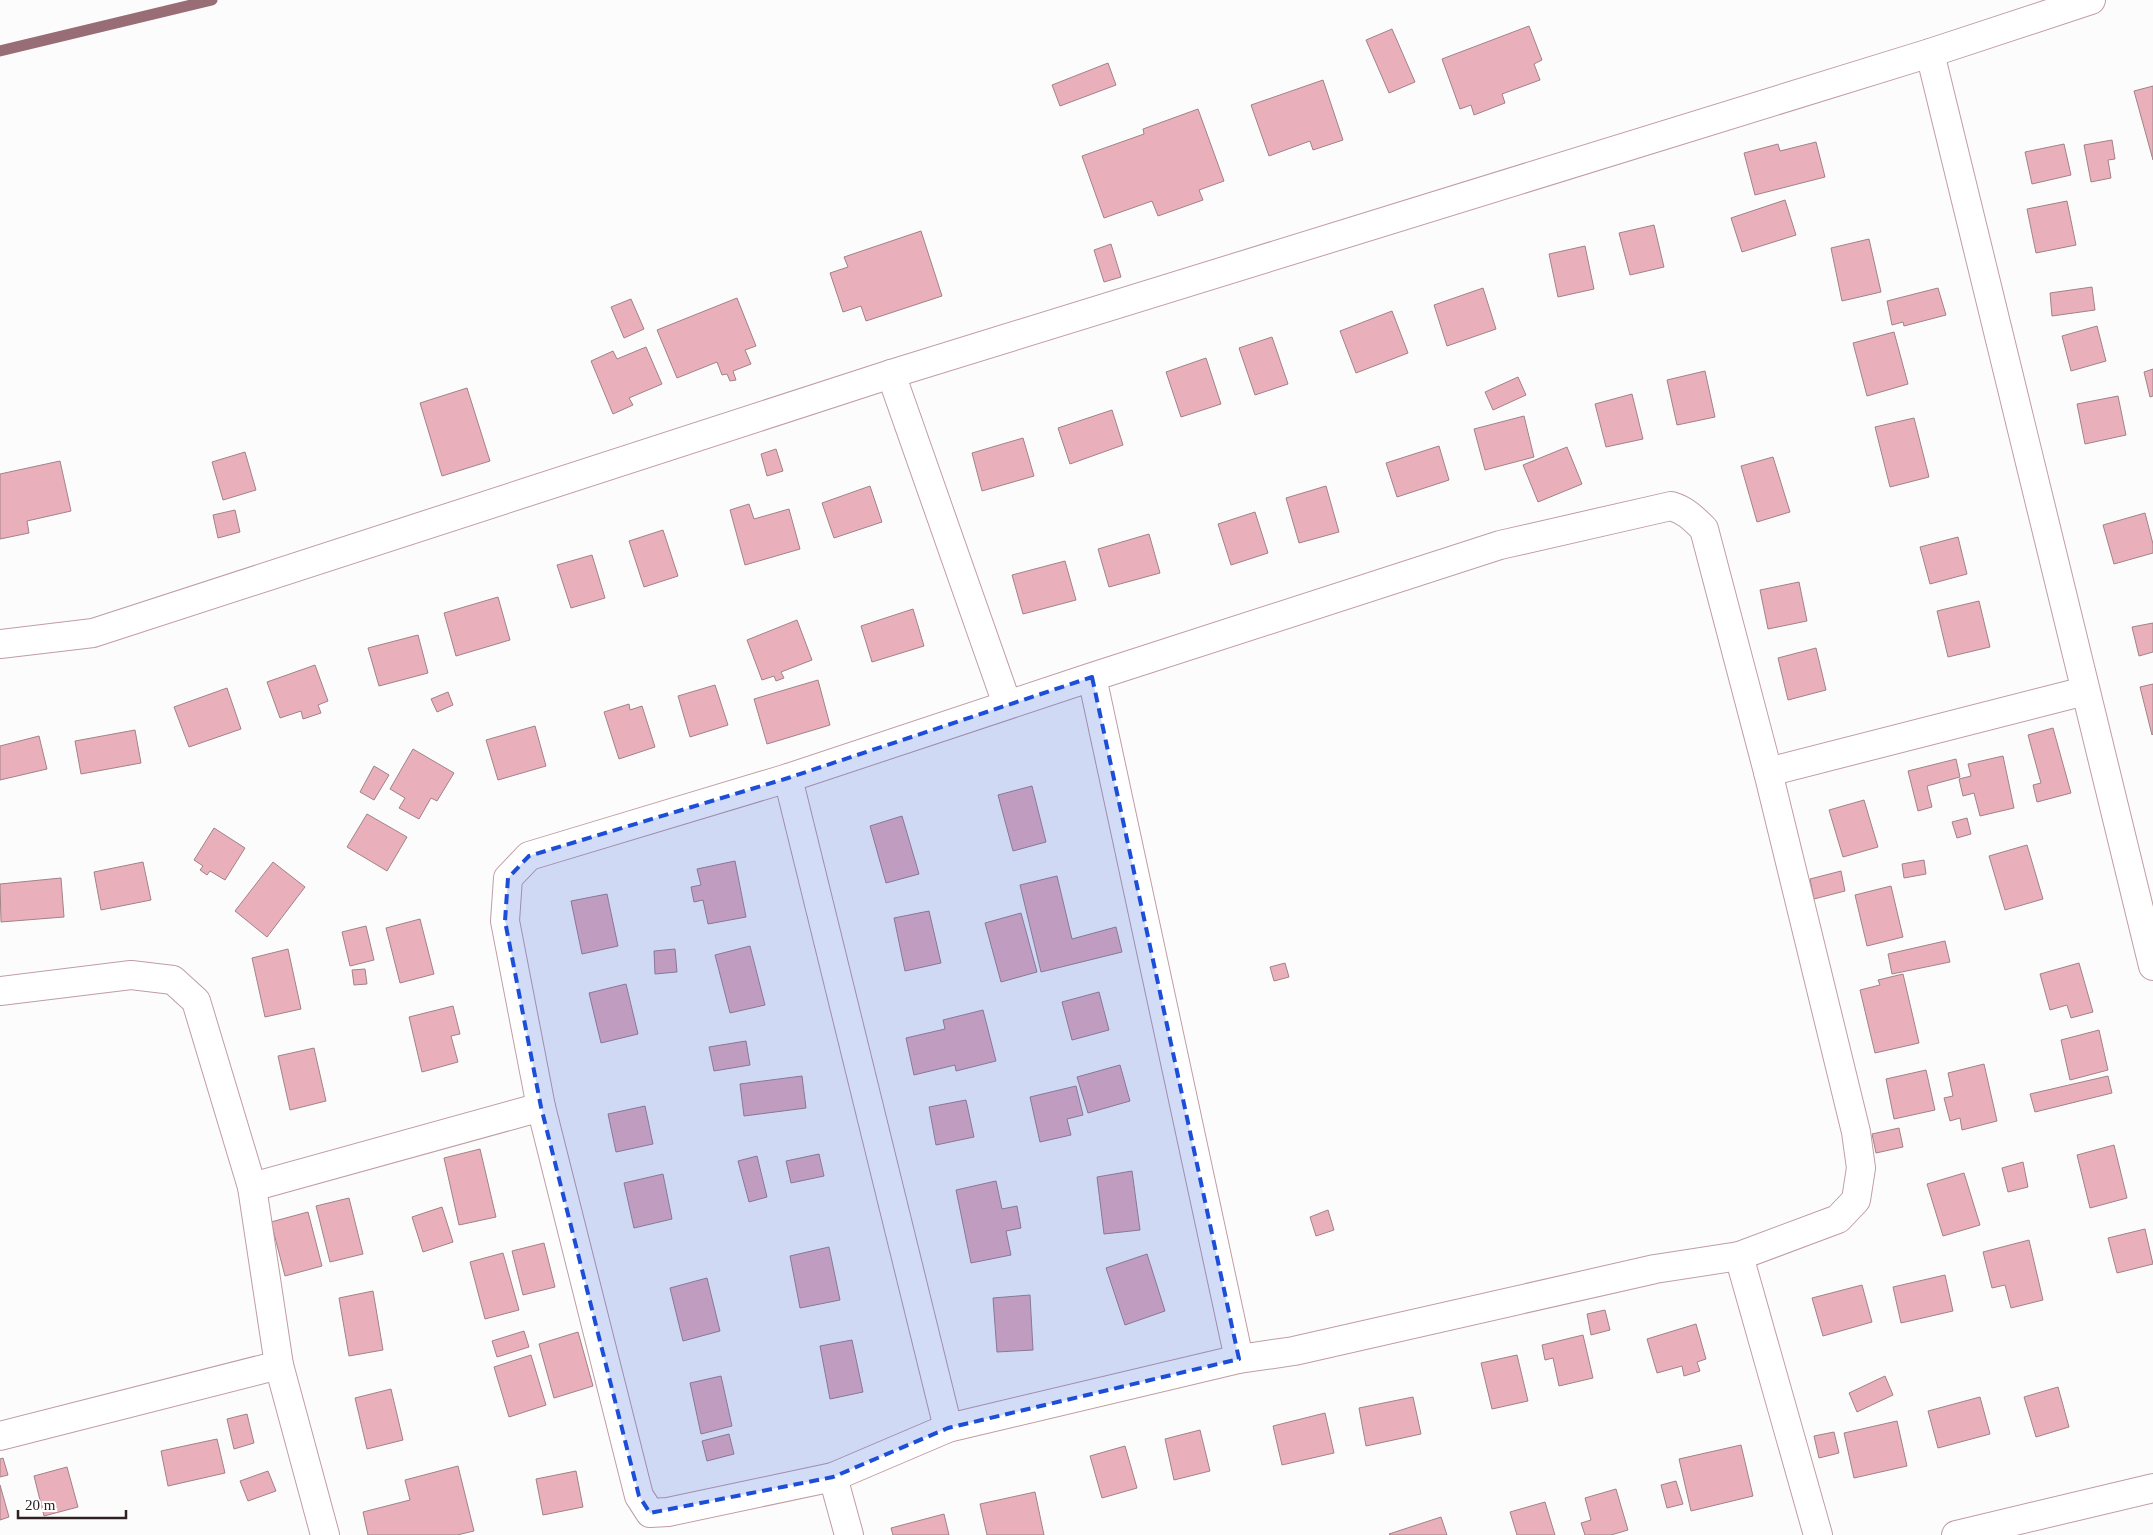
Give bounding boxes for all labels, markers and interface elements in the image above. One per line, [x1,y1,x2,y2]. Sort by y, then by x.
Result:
scale bar [18,1488,125,1520]
text: 20 m [25,1497,56,1513]

